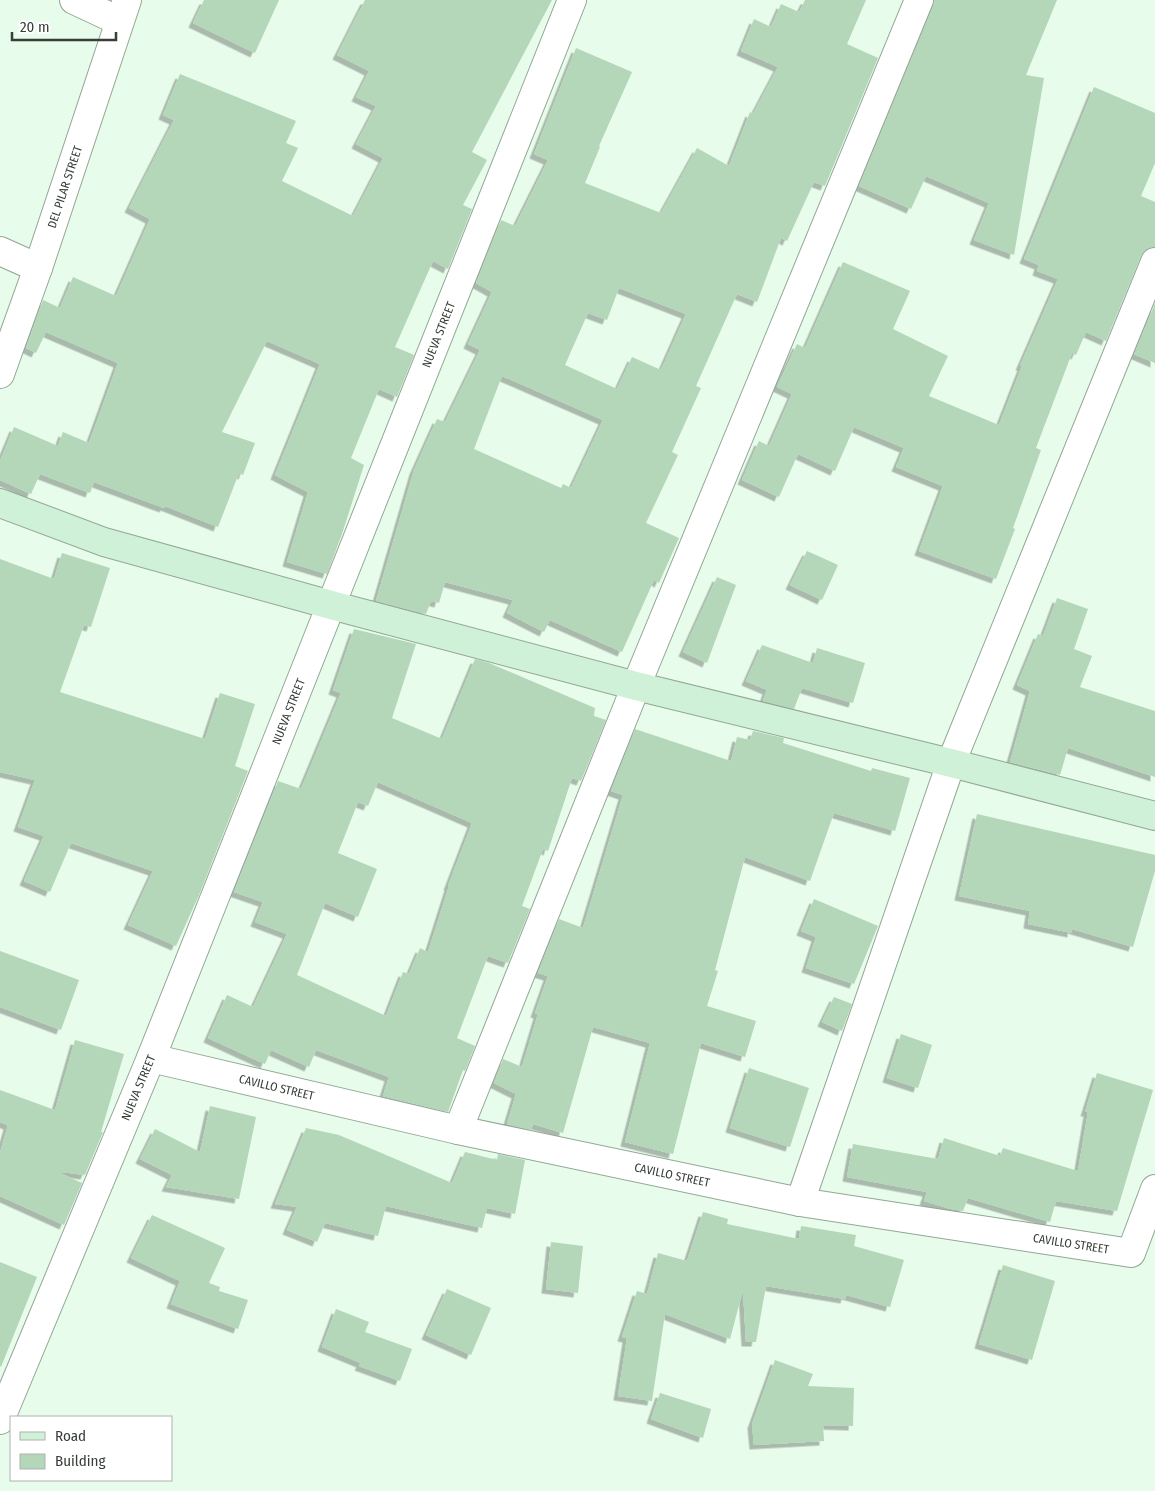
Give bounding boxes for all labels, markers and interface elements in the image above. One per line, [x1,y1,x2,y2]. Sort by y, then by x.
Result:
scale bar [12,10,116,42]
text: 20 m [20,18,50,36]
street label: DEL PILAR STREET [45,144,85,230]
street label: NUEVA STREET [419,299,458,370]
street label: NUEVA STREET [269,676,308,747]
street label: NUEVA STREET [119,1052,159,1123]
street label: CAVILLO STREET [238,1072,316,1103]
street label: CAVILLO STREET [633,1160,711,1190]
street label: CAVILLO STREET [1032,1231,1110,1257]
legend [10,1416,172,1481]
text: Road [55,1427,86,1445]
text: Building [55,1452,106,1470]

